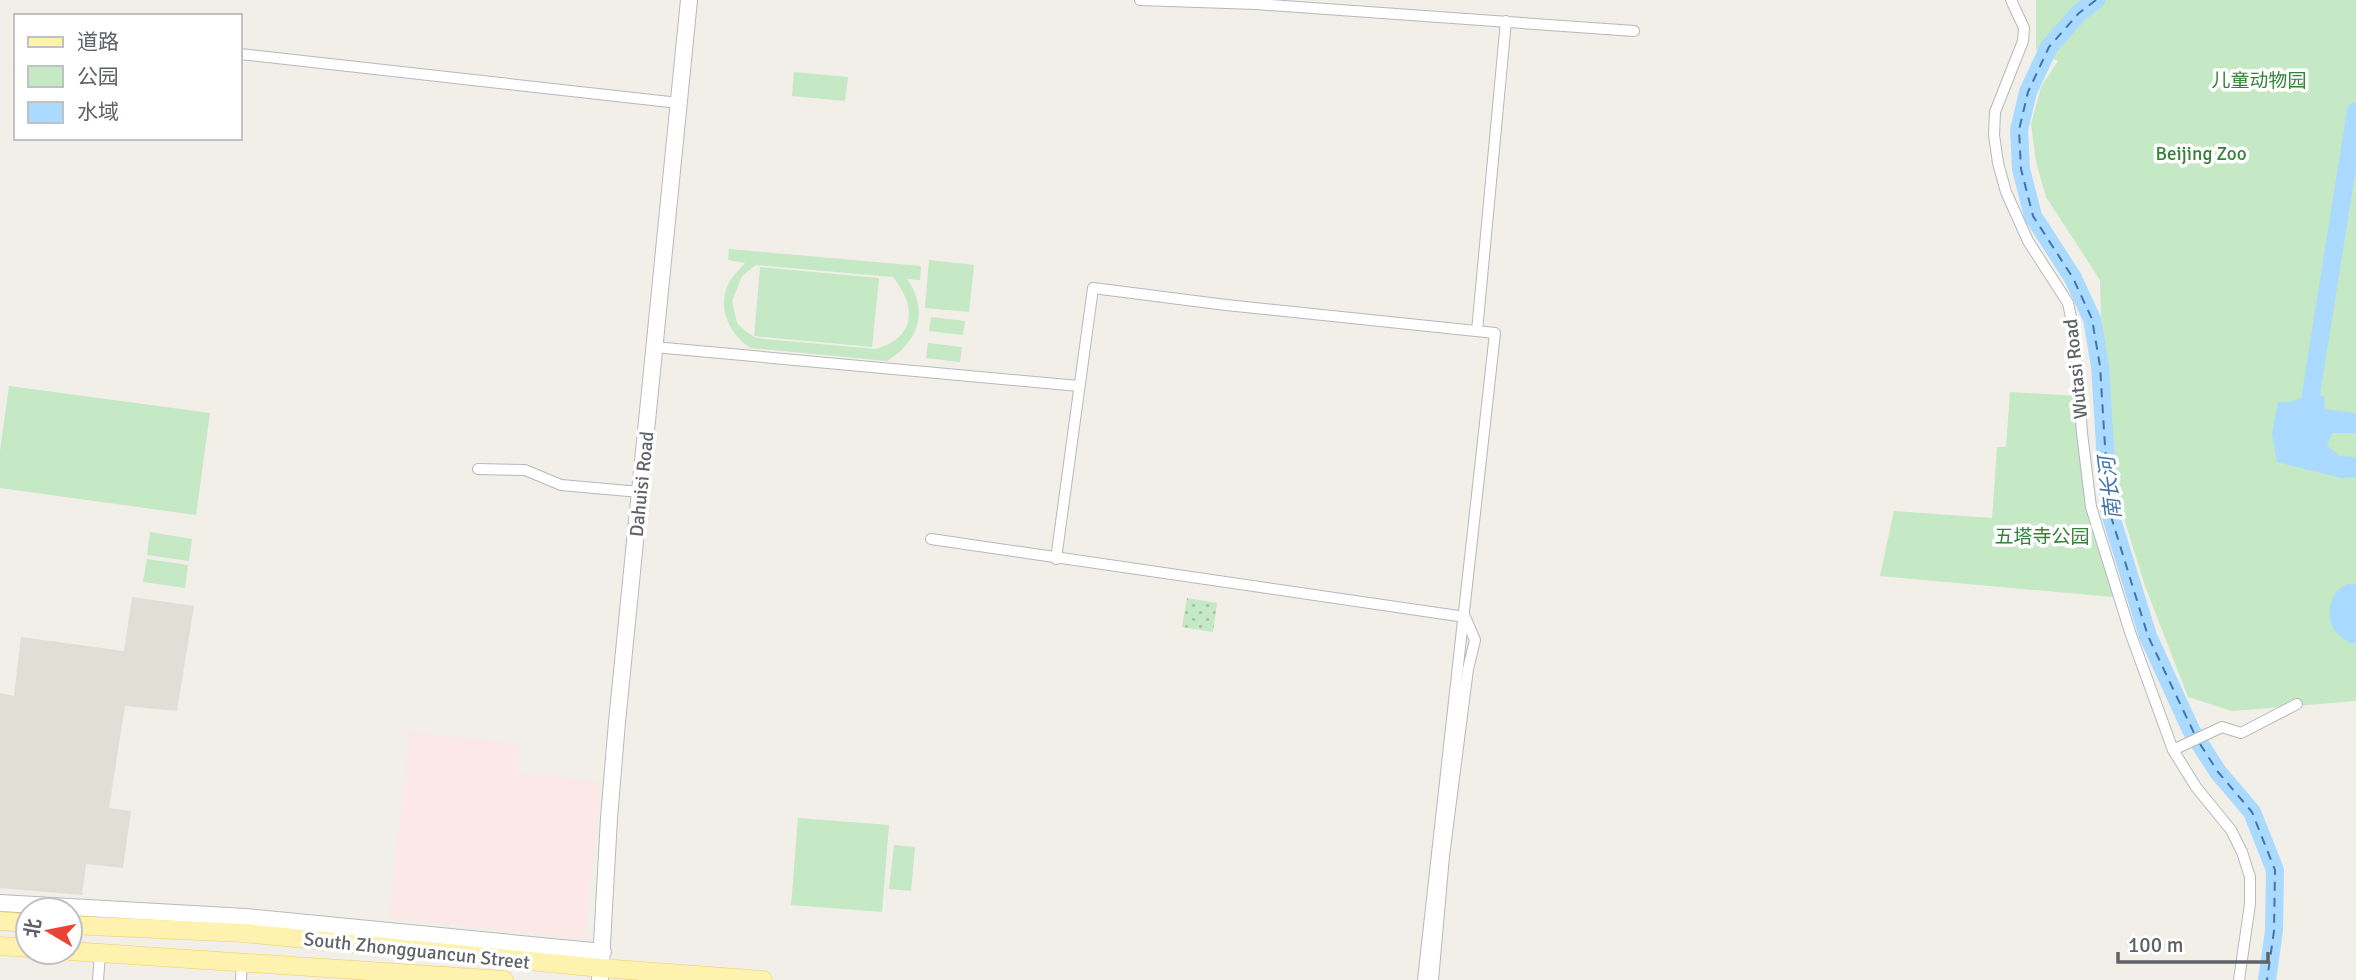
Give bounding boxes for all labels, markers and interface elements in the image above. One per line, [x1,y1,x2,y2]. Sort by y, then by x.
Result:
legend [14,14,242,140]
text: 道路 [77,29,119,55]
text: 公园 [77,64,119,90]
park label: 儿童动物园 [2211,69,2307,93]
text: 水域 [77,99,119,125]
park label: Beijing Zoo [2155,142,2247,166]
street label: Wutasi Road [2059,318,2093,420]
street label: Dahuisi Road [625,430,659,538]
water label: 南长河 [2093,451,2127,521]
park label: 五塔寺公园 [1994,525,2090,549]
north arrow [14,896,84,966]
text: 北 [20,917,47,940]
scale bar [2118,920,2268,964]
street label: South Zhongguancun Street [303,927,531,975]
text: 100 m [2128,932,2183,958]

